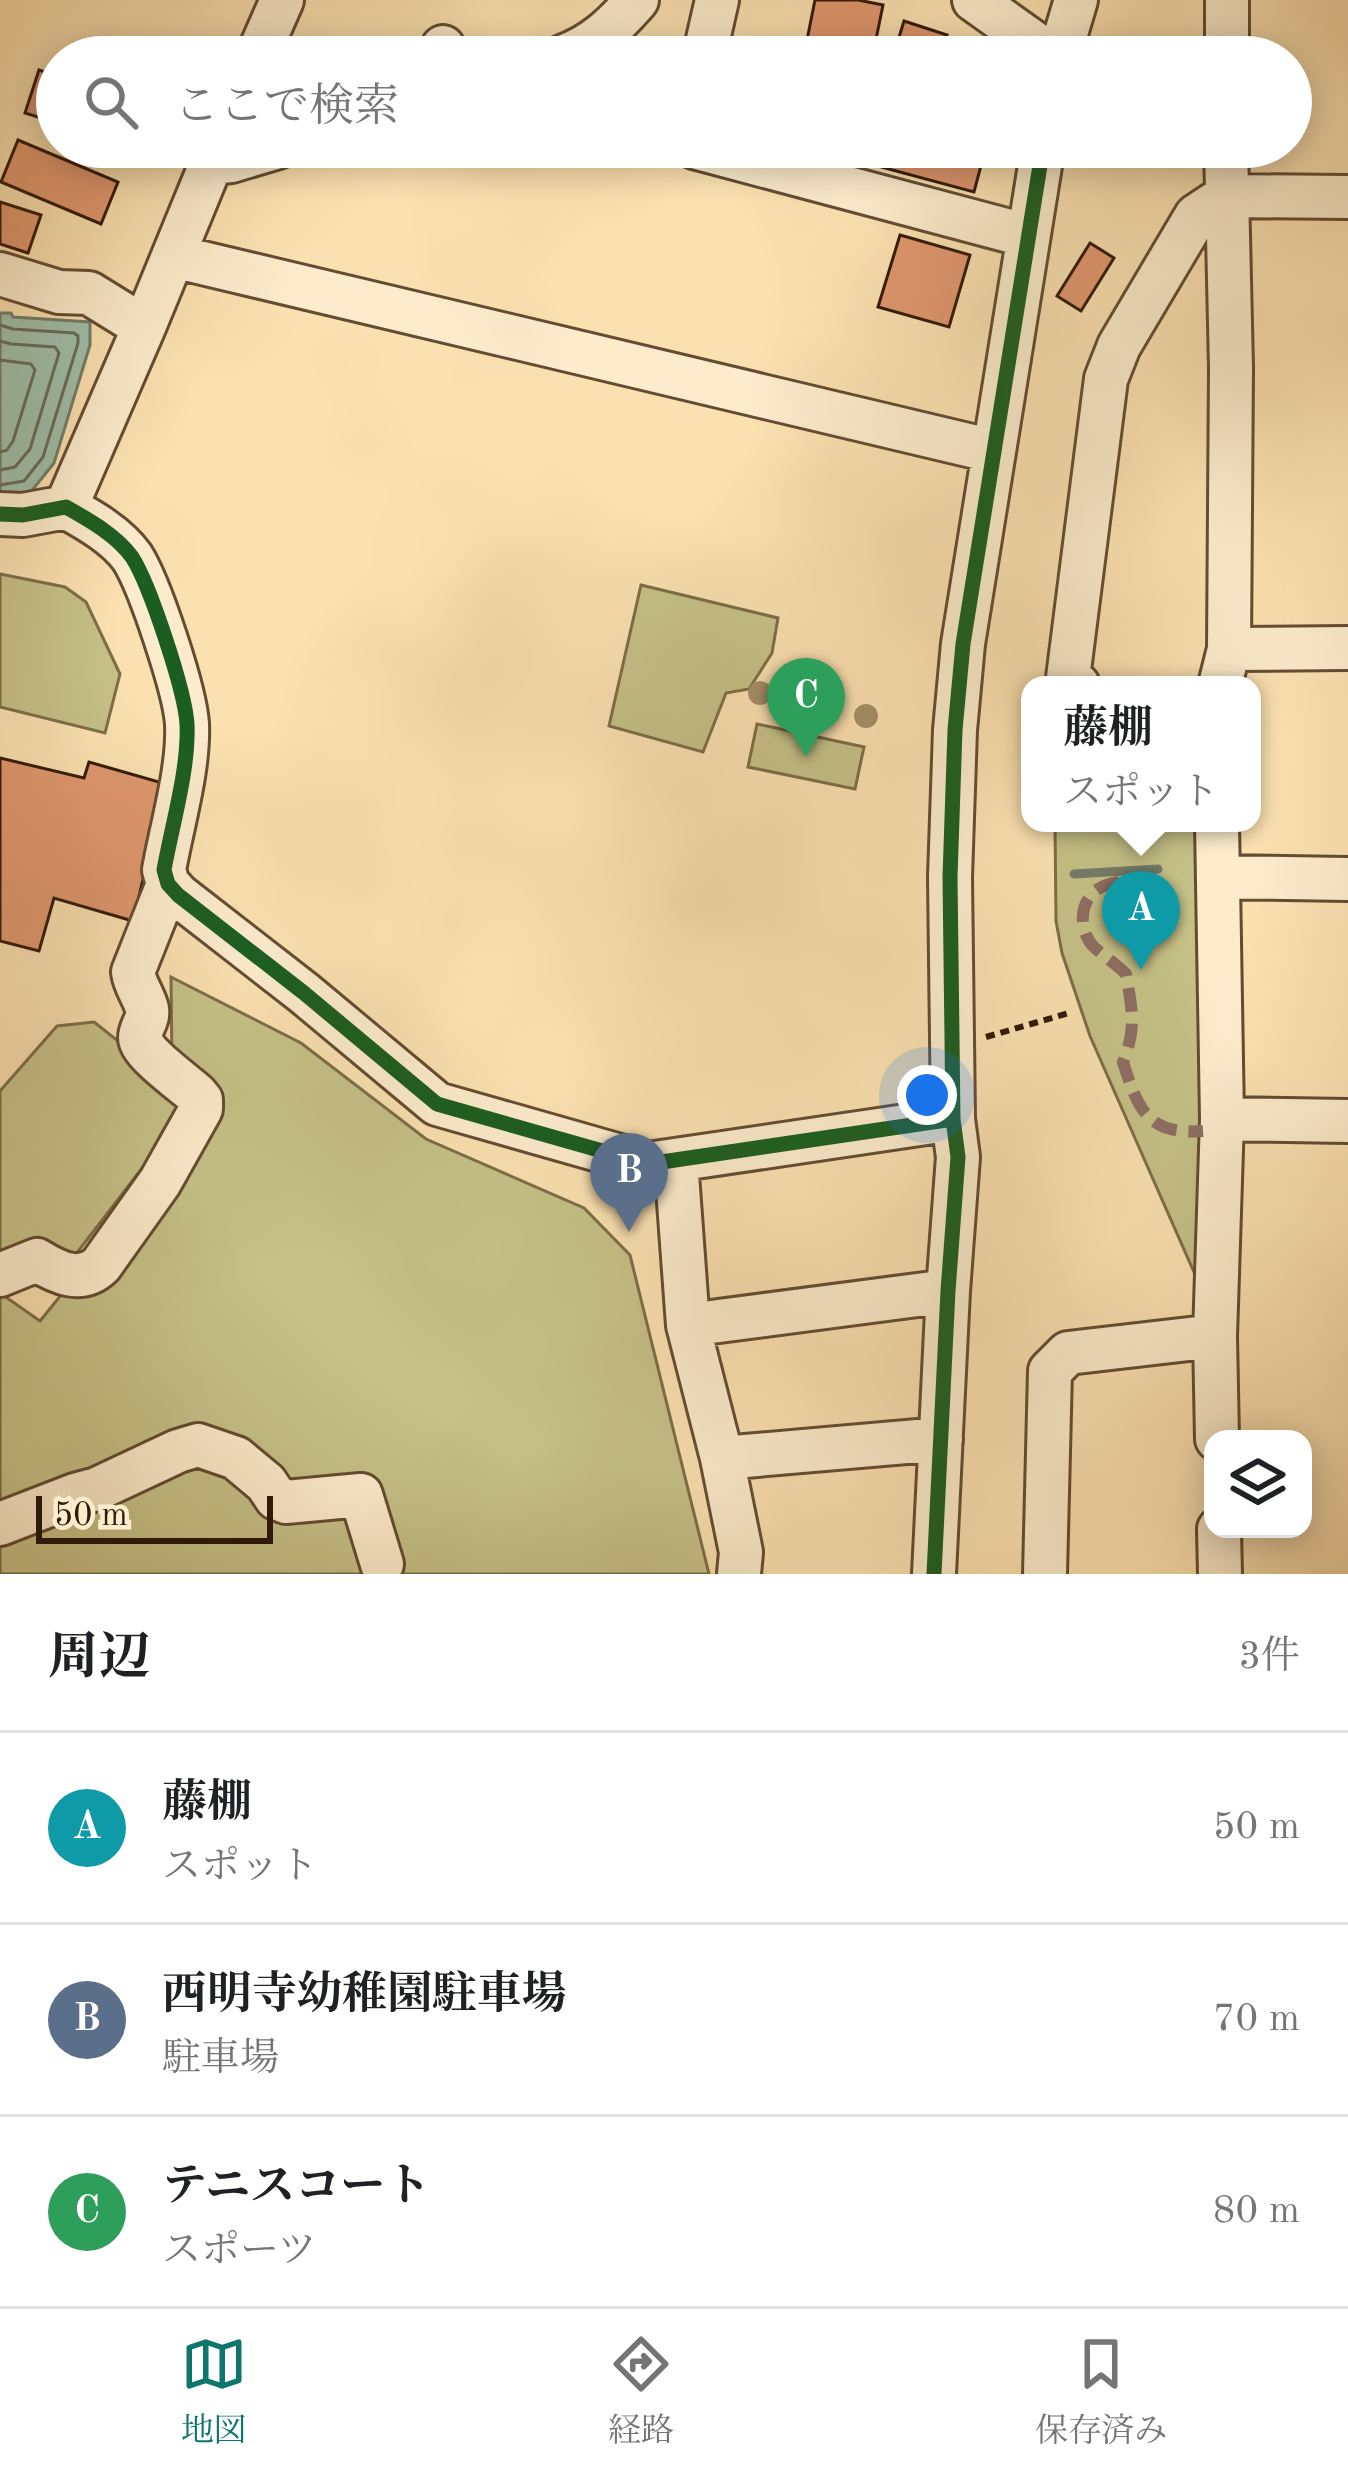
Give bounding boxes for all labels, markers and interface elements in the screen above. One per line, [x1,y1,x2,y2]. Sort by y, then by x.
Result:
search box [36,36,1312,168]
icon: search [78,69,144,135]
text: ここで検索 [174,86,399,131]
pin: C [767,658,845,757]
popup [1021,676,1261,832]
text: 藤棚 [1063,708,1153,753]
text: スポット [1063,774,1219,813]
pin: A [1102,871,1180,970]
your location [897,1065,957,1125]
pin: B [590,1133,668,1232]
map controls [1204,1430,1312,1538]
button: layers [1204,1430,1312,1538]
scale bar [36,1490,273,1543]
text: 50 m [54,1500,128,1533]
text: 周辺 [48,1634,150,1685]
text: 3件 [1238,1638,1300,1677]
text: 藤棚 [162,1782,252,1827]
text: A [72,1808,102,1847]
text: 50 m [1213,1808,1300,1847]
text: スポット [162,1848,318,1887]
text: 西明寺幼稚園駐車場 [162,1974,567,2019]
text: B [73,2000,101,2039]
text: 70 m [1213,2000,1300,2039]
text: 駐車場 [162,2040,279,2079]
text: テニスコート [162,2166,430,2211]
text: C [74,2192,100,2231]
text: 80 m [1213,2192,1300,2231]
text: スポーツ [162,2232,316,2271]
tab: 地図 [181,2331,247,2453]
tab: 経路 [608,2331,674,2453]
tab: 保存済み [1035,2331,1167,2453]

